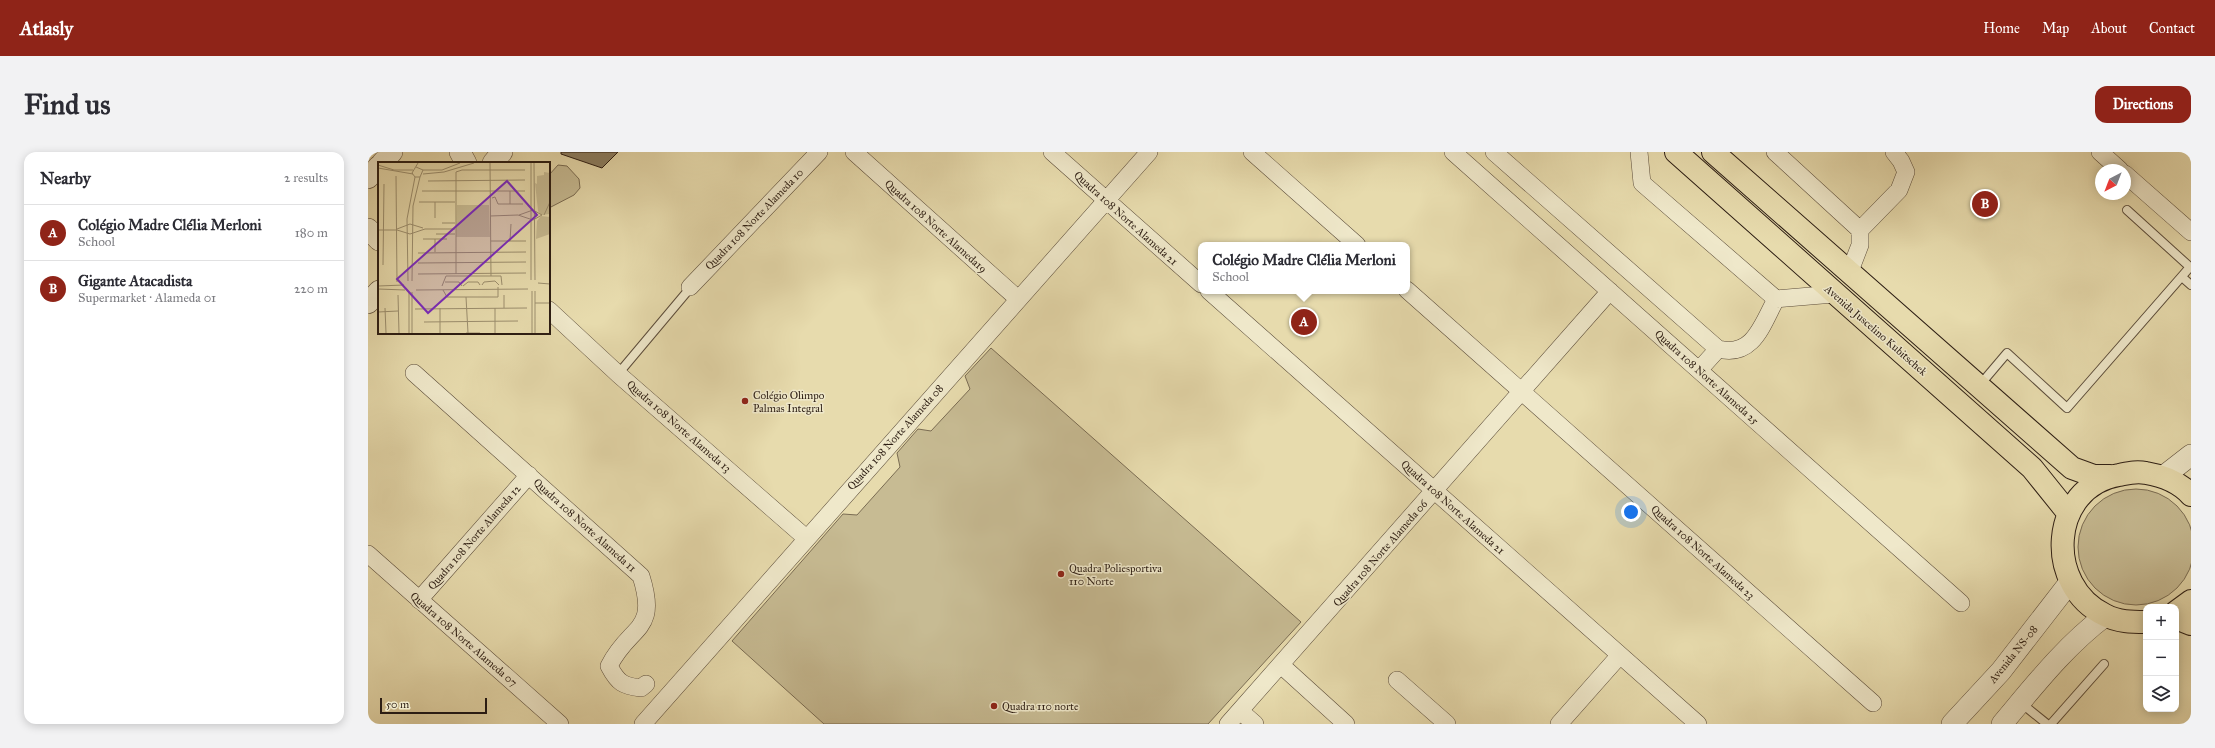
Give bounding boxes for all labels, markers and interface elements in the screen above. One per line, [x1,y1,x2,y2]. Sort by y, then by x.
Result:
text: Atlasly [20,17,73,40]
text: Home [1983,20,2020,37]
text: Map [2042,20,2069,37]
text: About [2091,20,2127,37]
text: Contact [2149,20,2195,37]
button: Directions [2095,86,2191,123]
text: Find us [24,87,110,122]
inset map [378,162,550,334]
north arrow [2095,164,2131,200]
street label: Quadra 108 Norte Alameda 10 [703,166,806,273]
text: Nearby [40,168,91,189]
street label: Quadra 108 Norte Alameda 21 [1071,168,1180,268]
text: 2 results [284,170,328,186]
street label: Quadra 108 Norte Alameda19 [882,177,989,276]
pin: B [1972,189,1998,219]
text: Colégio Madre Clélia Merloni [78,216,262,234]
text: A [49,225,57,241]
text: 180 m [295,225,328,241]
text: School [78,234,115,250]
popup [1198,242,1410,294]
text: Colégio Madre Clélia Merloni [1212,251,1396,269]
text: School [1212,269,1249,285]
text: Gigante Atacadista [78,272,192,290]
text: B [49,281,57,297]
text: 220 m [294,281,328,297]
street label: Avenida Juscelino Kubitschek [1820,282,1930,380]
text: Supermarket · Alameda 01 [78,290,216,306]
pin: A [1291,307,1317,337]
street label: Quadra 108 Norte Alameda 25 [1652,327,1761,427]
street label: Quadra 108 Norte Alameda 13 [624,378,733,475]
street label: Quadra 108 Norte Alameda 08 [845,382,946,493]
place label: Colégio Olimpo Palmas Integral [753,389,825,415]
marker: Colégio Olimpo Palmas Integral [740,396,750,406]
street label: Quadra 108 Norte Alameda 21 [1398,457,1507,557]
street label: Quadra 108 Norte Alameda 11 [531,476,639,575]
street label: Quadra 108 Norte Alameda 12 [425,482,524,592]
street label: Quadra 108 Norte Alameda 06 [1331,497,1430,609]
your location [1621,502,1641,522]
street label: Quadra 108 Norte Alameda 23 [1648,502,1757,602]
place label: Quadra Poliesportiva 110 Norte [1069,562,1162,588]
marker: Quadra Poliesportiva 110 Norte [1056,569,1066,579]
street label: Quadra 108 Norte Alameda 07 [408,589,520,689]
map controls [2143,604,2179,712]
button: + [2143,604,2179,640]
street label: Avenida NS-08 [1986,623,2041,687]
button: − [2143,640,2179,676]
button: layers [2143,676,2179,712]
scale bar [380,696,487,715]
text: 50 m [386,698,409,711]
place label: Quadra 110 norte [1002,700,1079,713]
marker: Quadra 110 norte [989,701,999,711]

